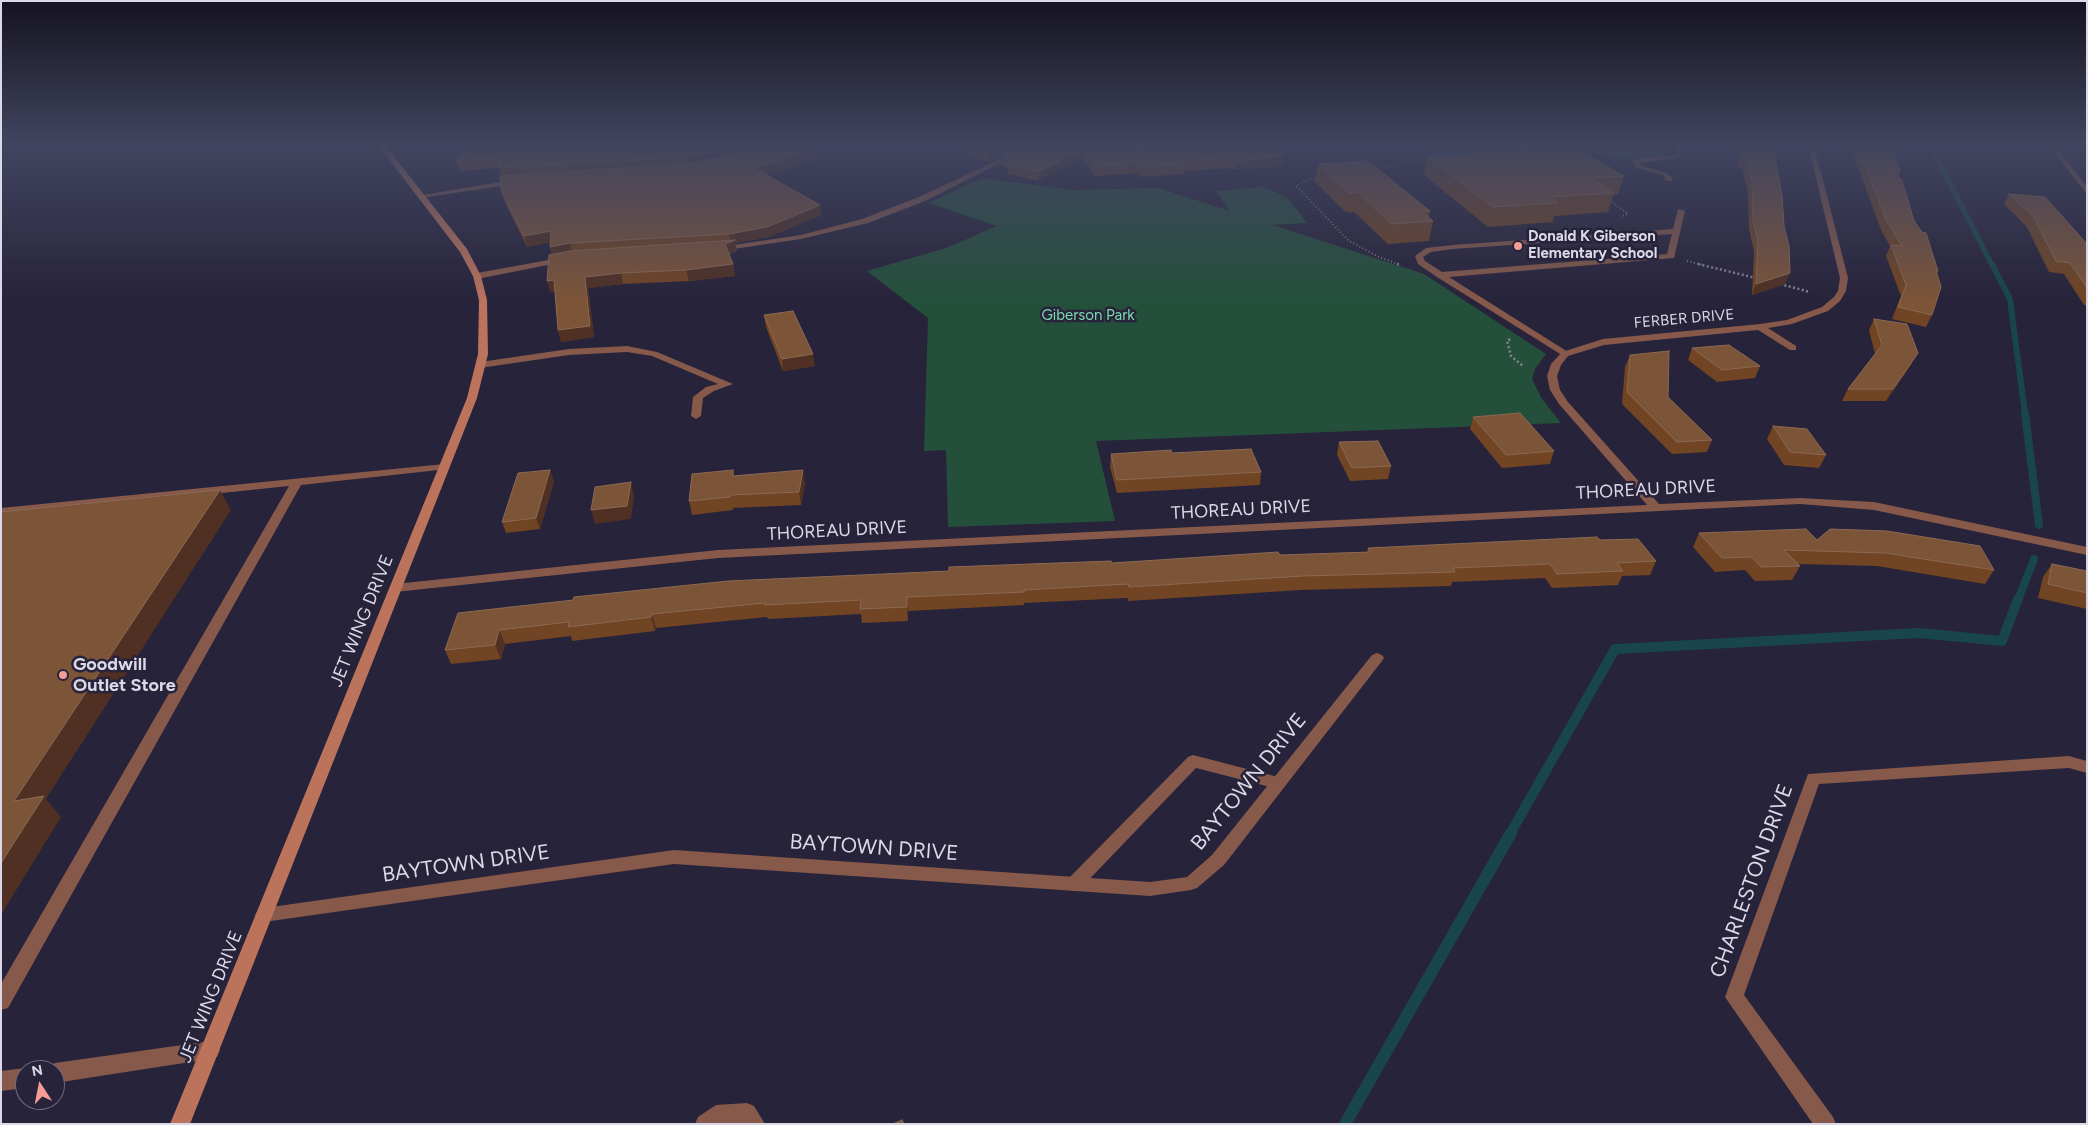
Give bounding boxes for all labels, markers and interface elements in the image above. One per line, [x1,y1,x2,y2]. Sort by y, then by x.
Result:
place label: Donald K Giberson Elementary School [1528,228,1657,263]
marker: Donald K Giberson Elementary School [1512,240,1524,252]
street label: FERBER DRIVE [1633,306,1735,332]
park label: Giberson Park [1041,307,1135,325]
street label: THOREAU DRIVE [1575,476,1717,504]
street label: THOREAU DRIVE [1170,496,1312,524]
street label: THOREAU DRIVE [766,517,908,545]
street label: JET WING DRIVE [326,552,398,690]
place label: Goodwill Outlet Store [73,654,176,696]
marker: Goodwill Outlet Store [57,669,69,681]
street label: BAYTOWN DRIVE [1186,708,1312,856]
street label: CHARLESTON DRIVE [1705,781,1799,981]
street label: BAYTOWN DRIVE [789,830,959,866]
street label: BAYTOWN DRIVE [381,840,551,888]
street label: JET WING DRIVE [175,928,247,1066]
north arrow [15,1060,65,1110]
text: N [30,1061,44,1080]

